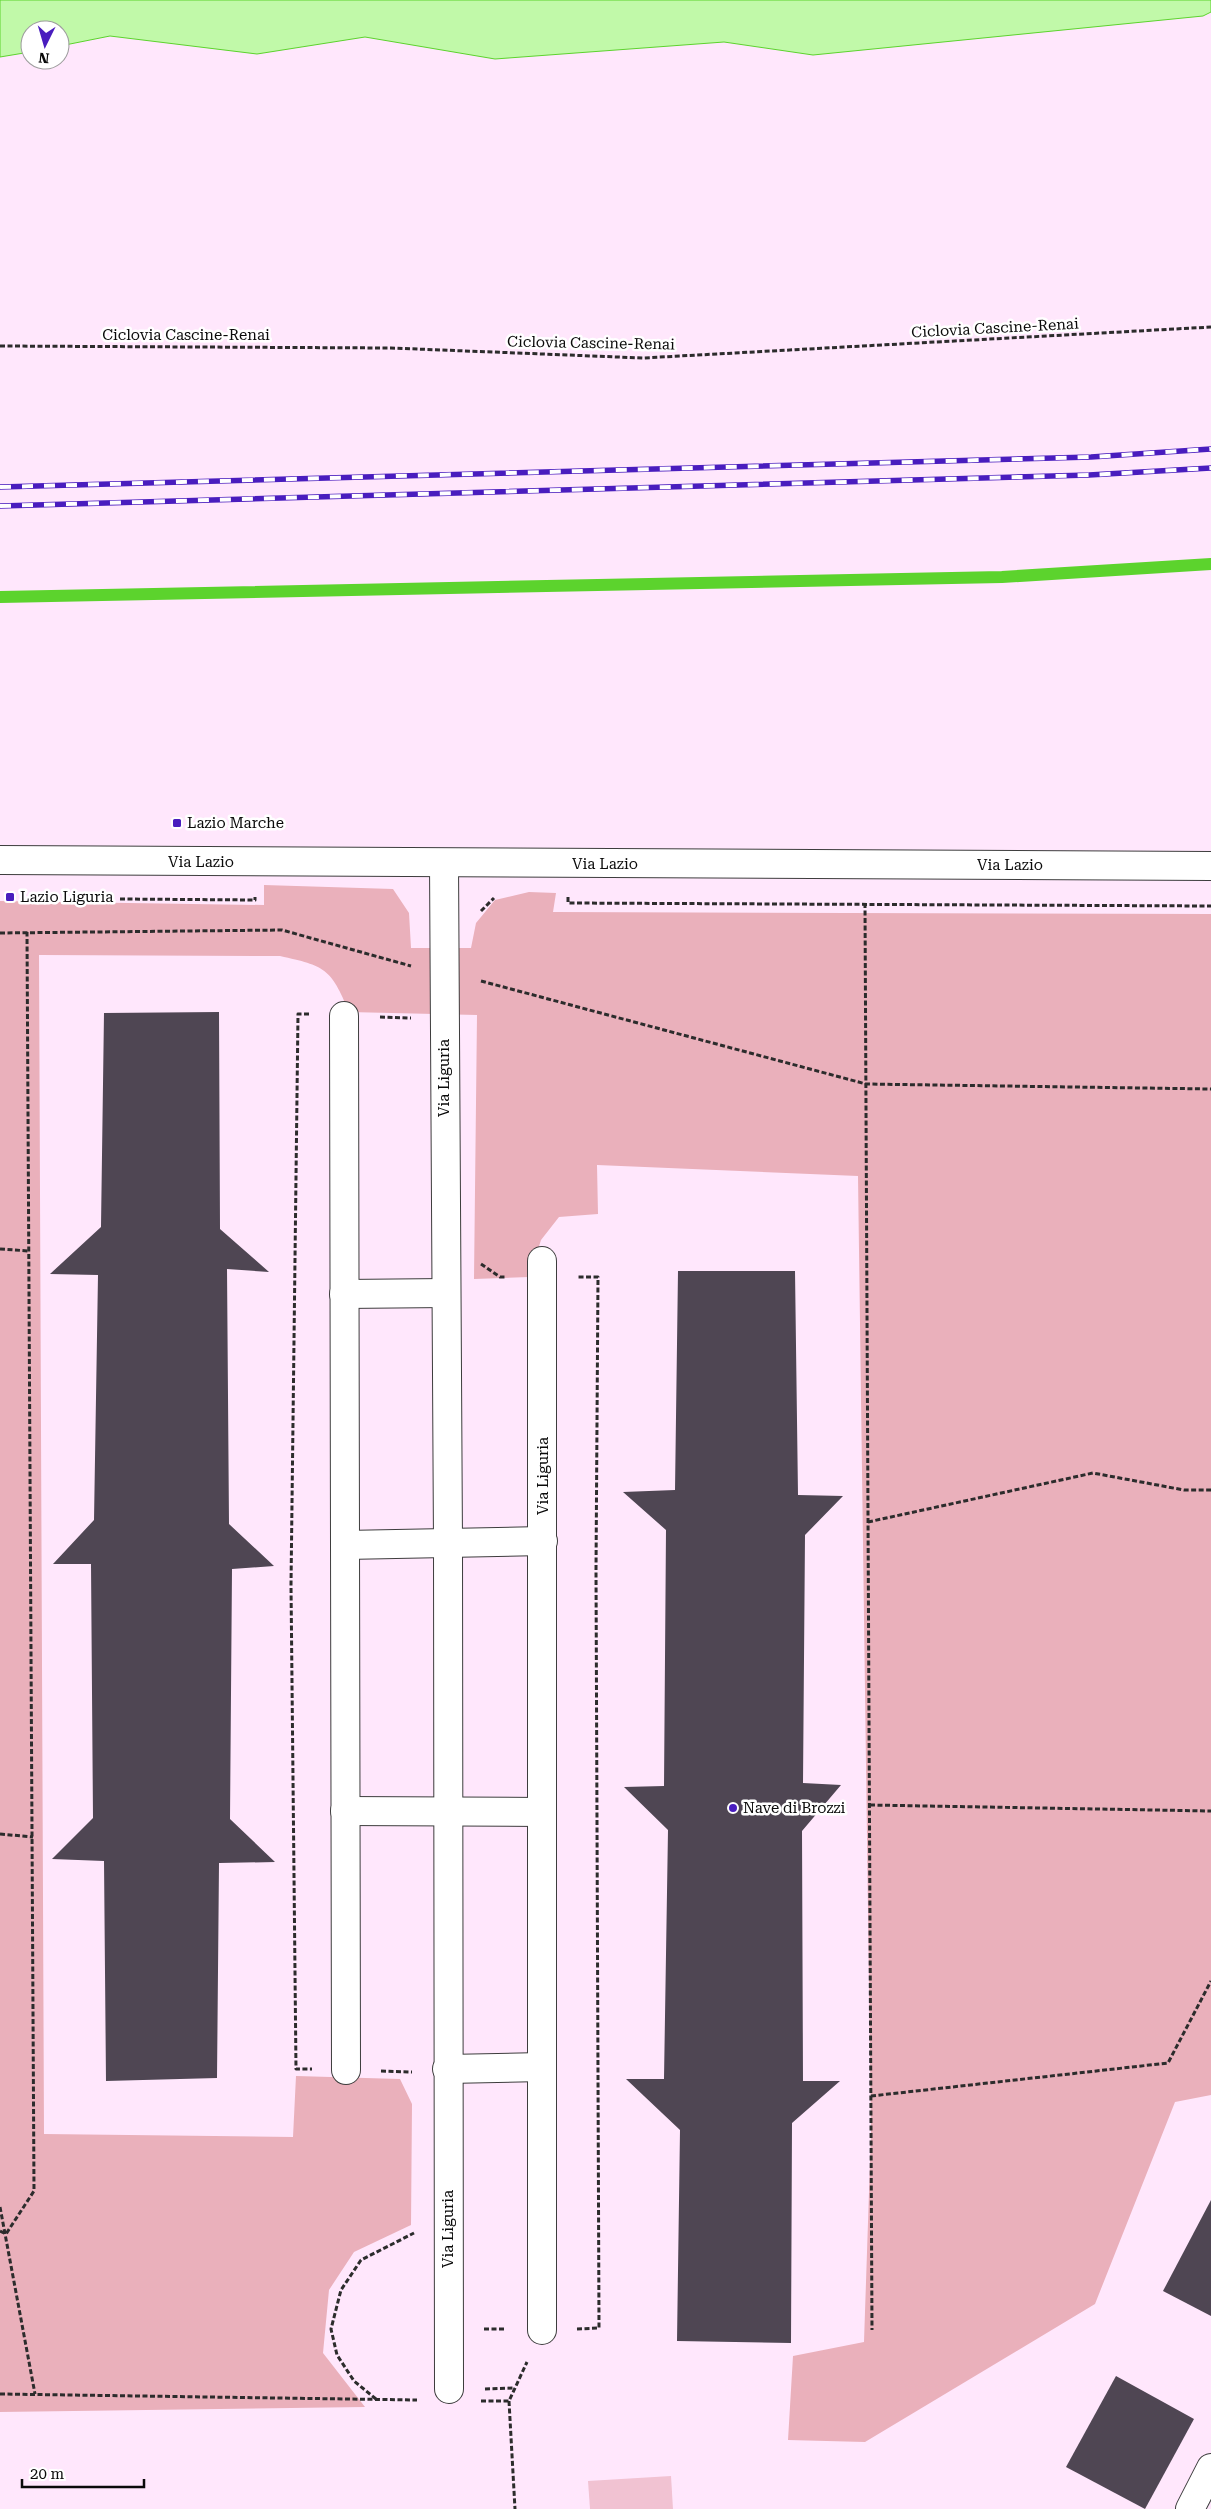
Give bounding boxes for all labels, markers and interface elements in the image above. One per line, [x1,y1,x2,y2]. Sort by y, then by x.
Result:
north arrow [20,20,70,70]
text: N [38,49,50,66]
street label: Ciclovia Cascine-Renai [911,315,1079,341]
street label: Ciclovia Cascine-Renai [102,326,270,344]
street label: Ciclovia Cascine-Renai [507,333,675,353]
place label: Lazio Marche [187,814,284,832]
marker: Lazio Marche [171,817,183,829]
street label: Via Lazio [168,853,234,871]
street label: Via Lazio [572,855,638,873]
street label: Via Lazio [977,856,1043,874]
place label: Lazio Liguria [20,888,113,906]
marker: Lazio Liguria [4,891,16,903]
street label: Via Liguria [435,1039,453,1117]
street label: Via Liguria [534,1437,552,1515]
place label: Nave di Brozzi [743,1799,846,1817]
marker: Nave di Brozzi [727,1802,739,1814]
street label: Via Liguria [439,2190,457,2268]
scale bar [22,2456,145,2488]
text: 20 m [30,2465,65,2483]

